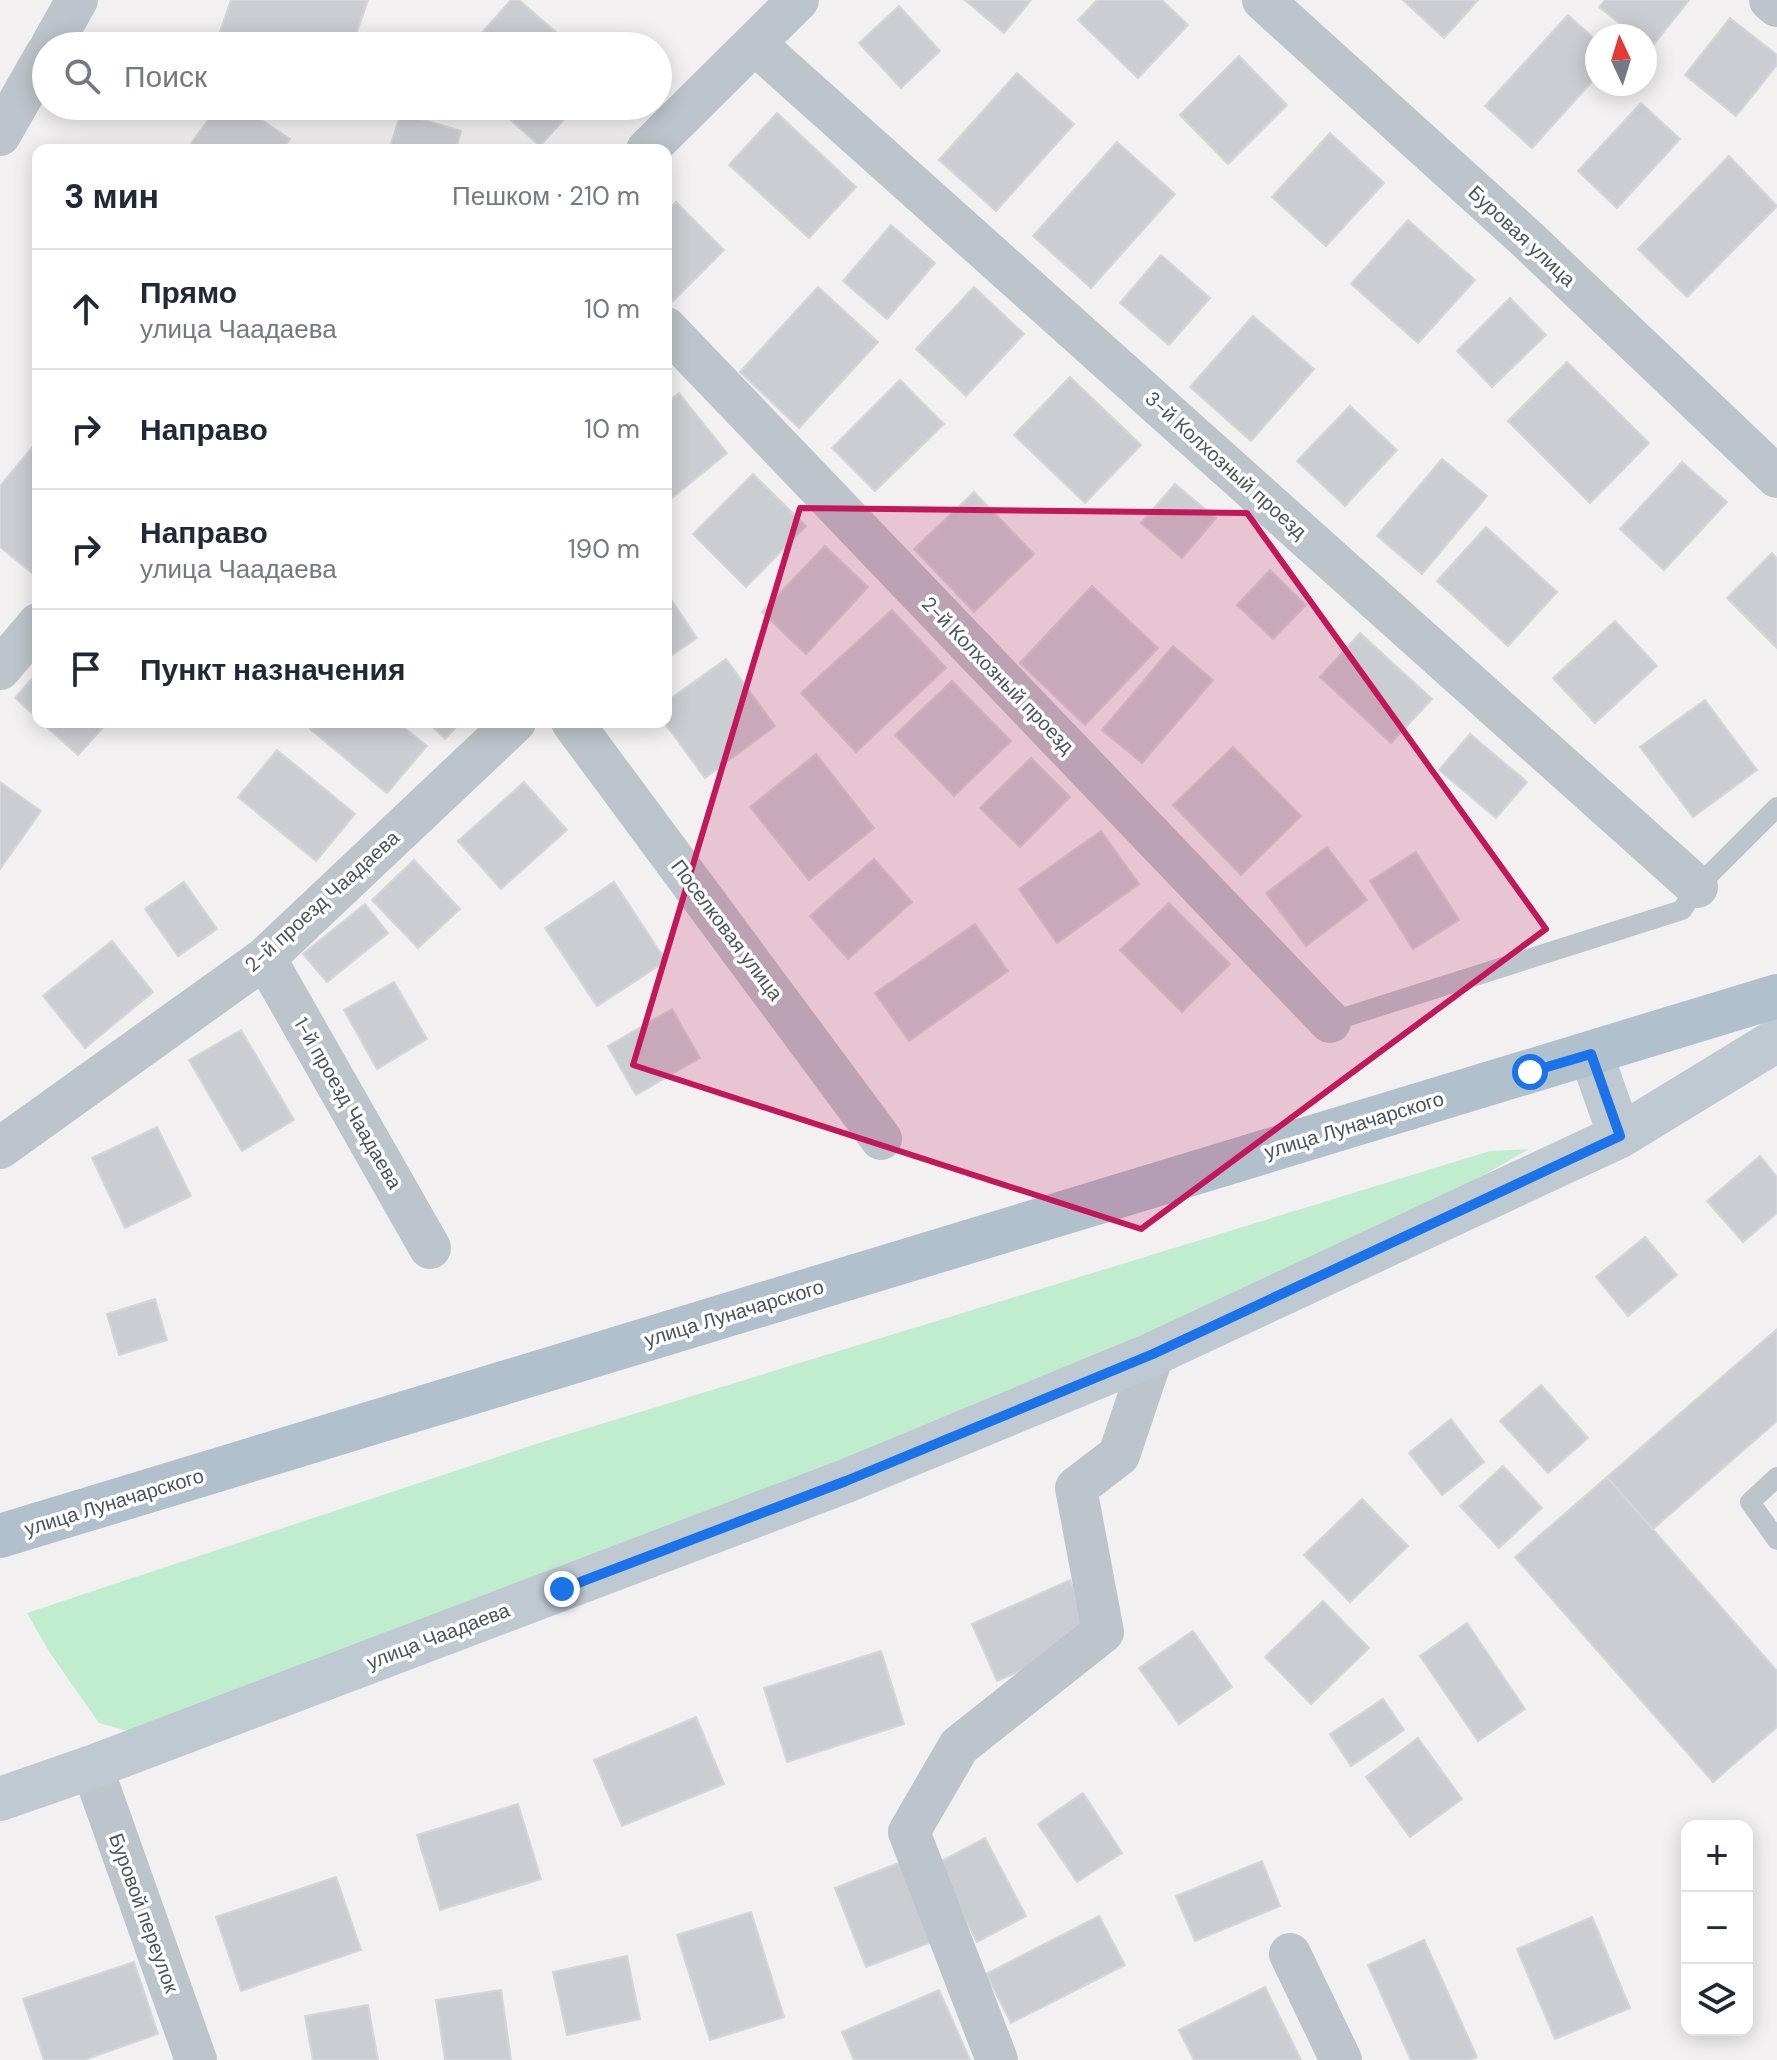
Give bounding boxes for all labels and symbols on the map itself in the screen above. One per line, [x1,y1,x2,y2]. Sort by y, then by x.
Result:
north arrow [1585,24,1657,96]
street label: Буровая улица [1463,180,1582,293]
street label: 3-й Колхозный проезд [1140,385,1313,545]
street label: 2-й Колхозный проезд [916,591,1080,759]
street label: 2-й проезд Чаадаева [239,824,405,977]
street label: Поселковая улица [665,854,789,1007]
street label: 1-й проезд Чаадаева [288,1012,408,1194]
route start [1512,1054,1548,1090]
street label: улица Луначарского [1261,1085,1447,1165]
street label: улица Луначарского [641,1273,827,1353]
street label: улица Луначарского [21,1462,207,1542]
route end [544,1571,580,1607]
street label: улица Чаадаева [363,1596,514,1675]
street label: Буровой переулок [103,1830,185,1997]

